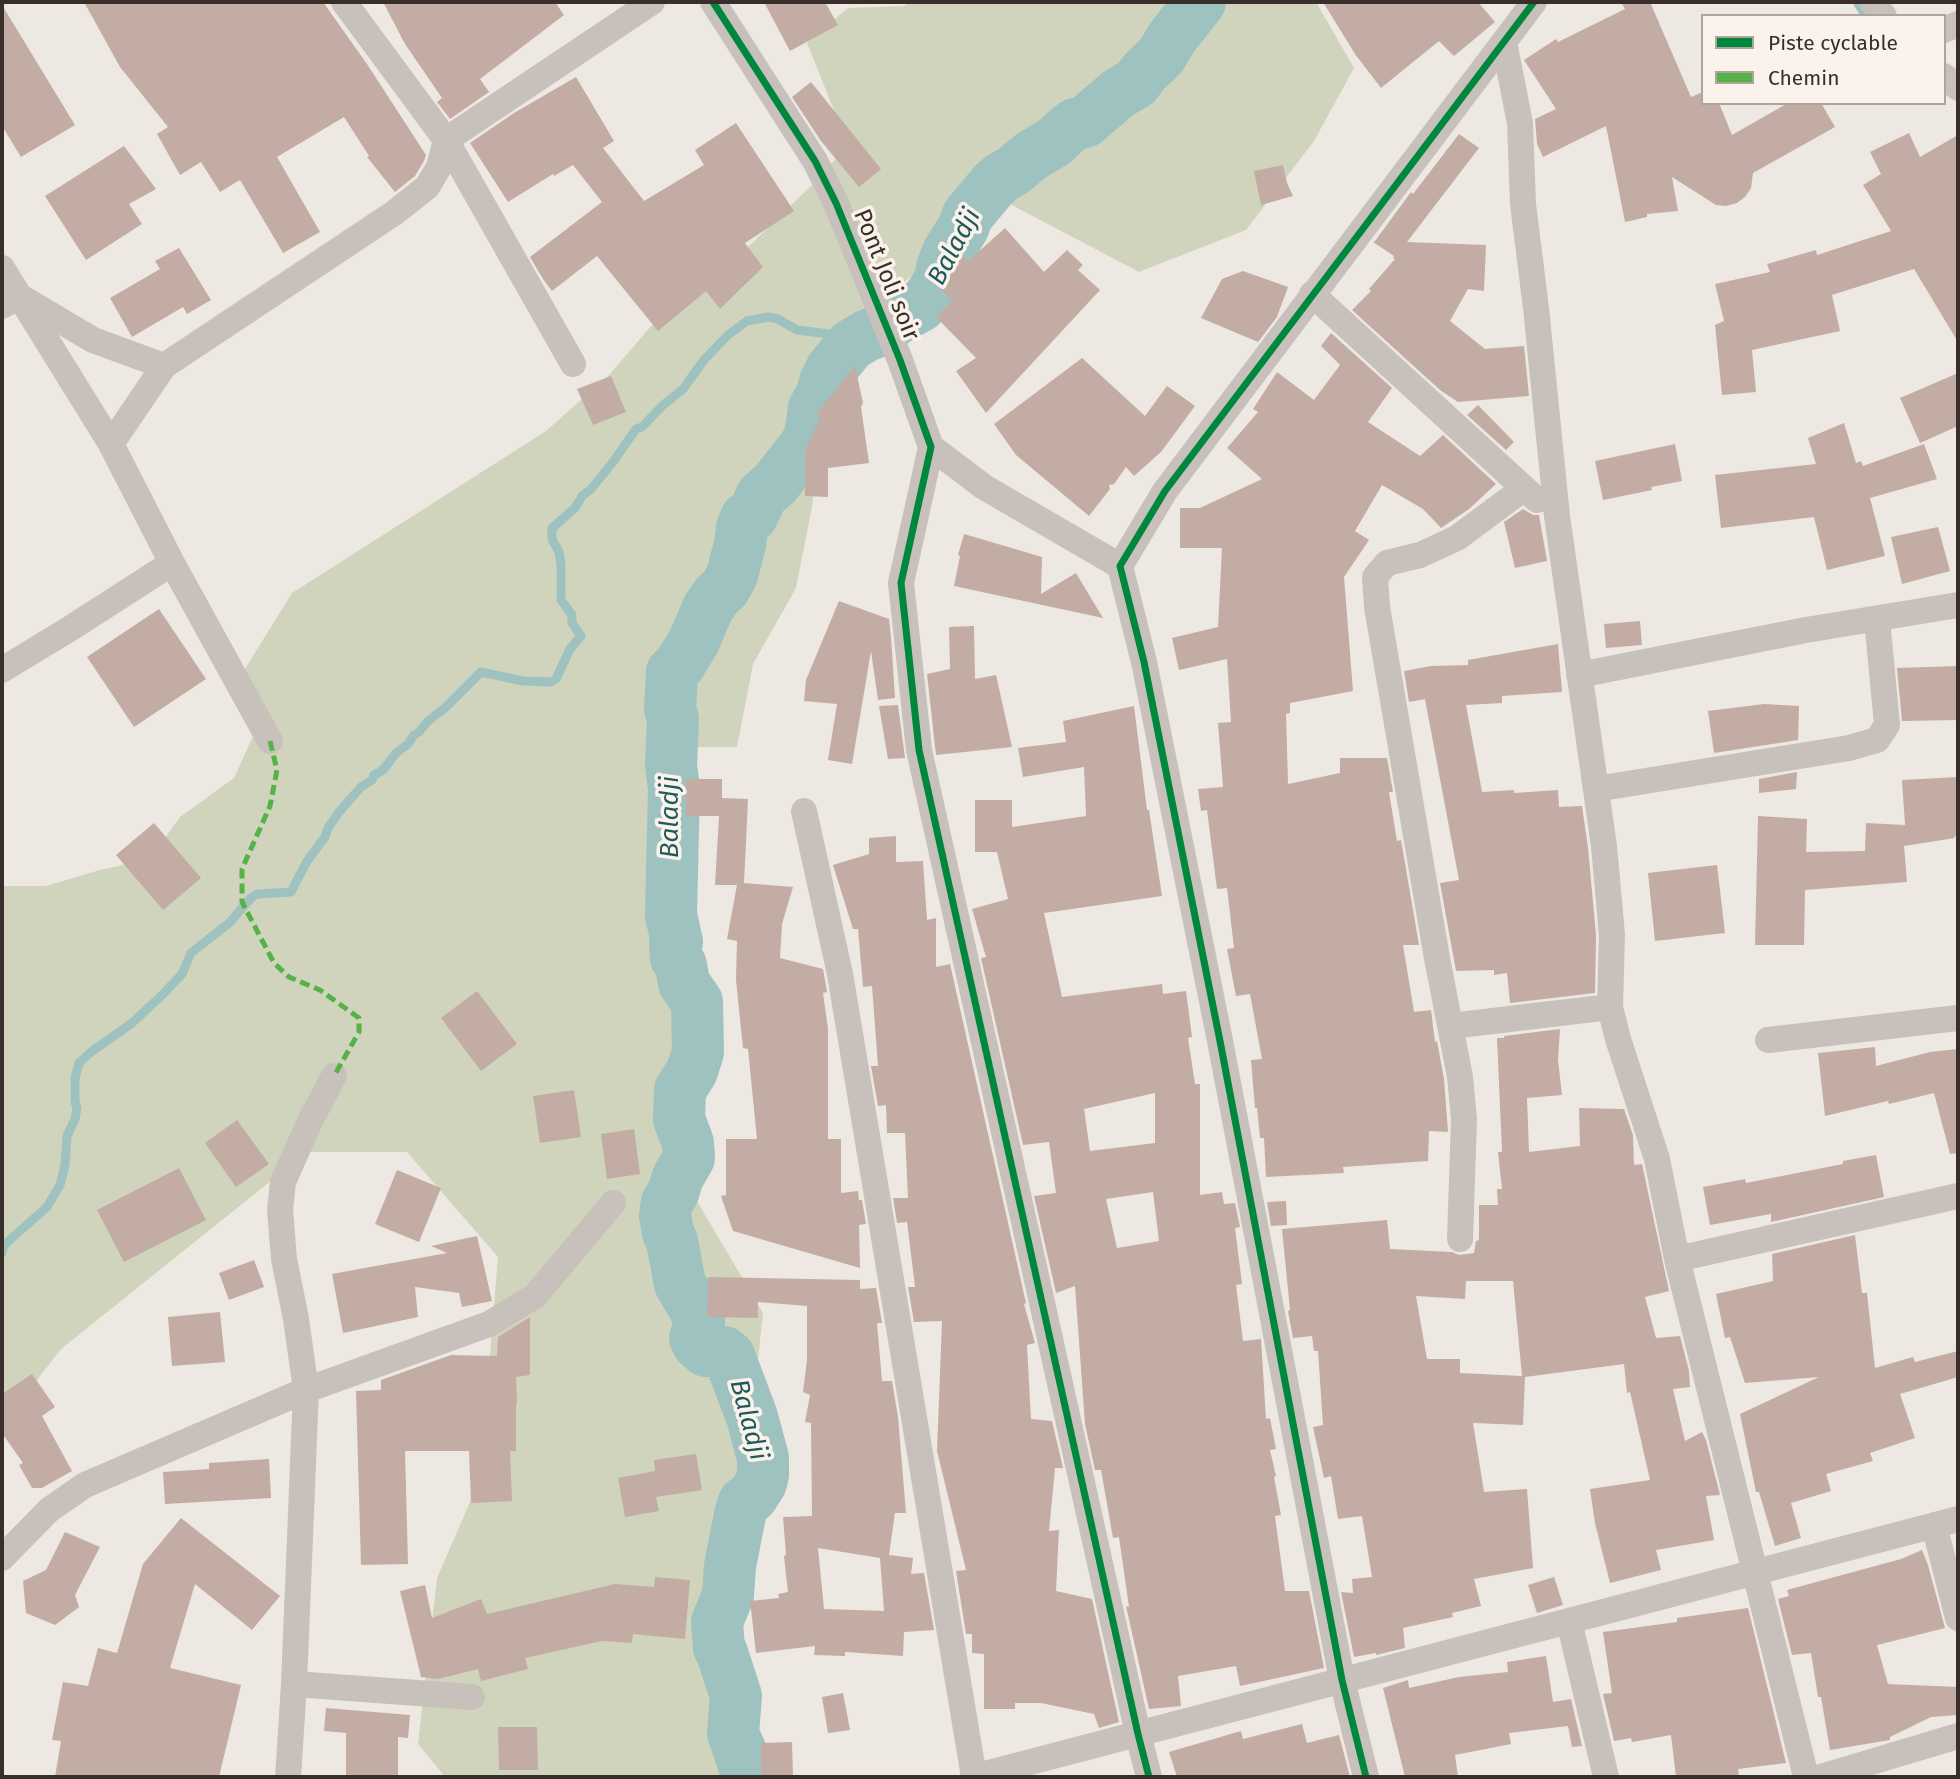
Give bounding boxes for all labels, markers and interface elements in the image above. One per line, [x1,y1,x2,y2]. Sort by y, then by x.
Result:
legend [1701,14,1946,105]
text: Piste cyclable [1768,30,1898,56]
text: Chemin [1768,65,1840,91]
water label: Baladji [922,203,988,291]
street label: Pont Joli soir [847,205,925,345]
water label: Baladji [655,776,687,858]
water label: Baladji [722,1376,774,1464]

